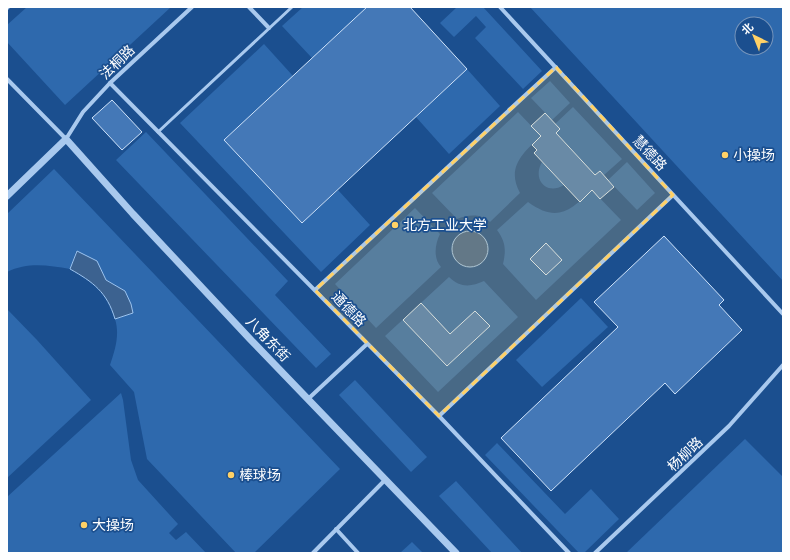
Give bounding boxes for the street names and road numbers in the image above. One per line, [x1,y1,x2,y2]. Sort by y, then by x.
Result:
street label: 法桐路 [96,42,138,82]
street label: 慧德路 [630,132,670,174]
street label: 通德路 [329,288,369,330]
street label: 八角东街 [243,313,293,365]
street label: 杨柳路 [664,434,706,474]

